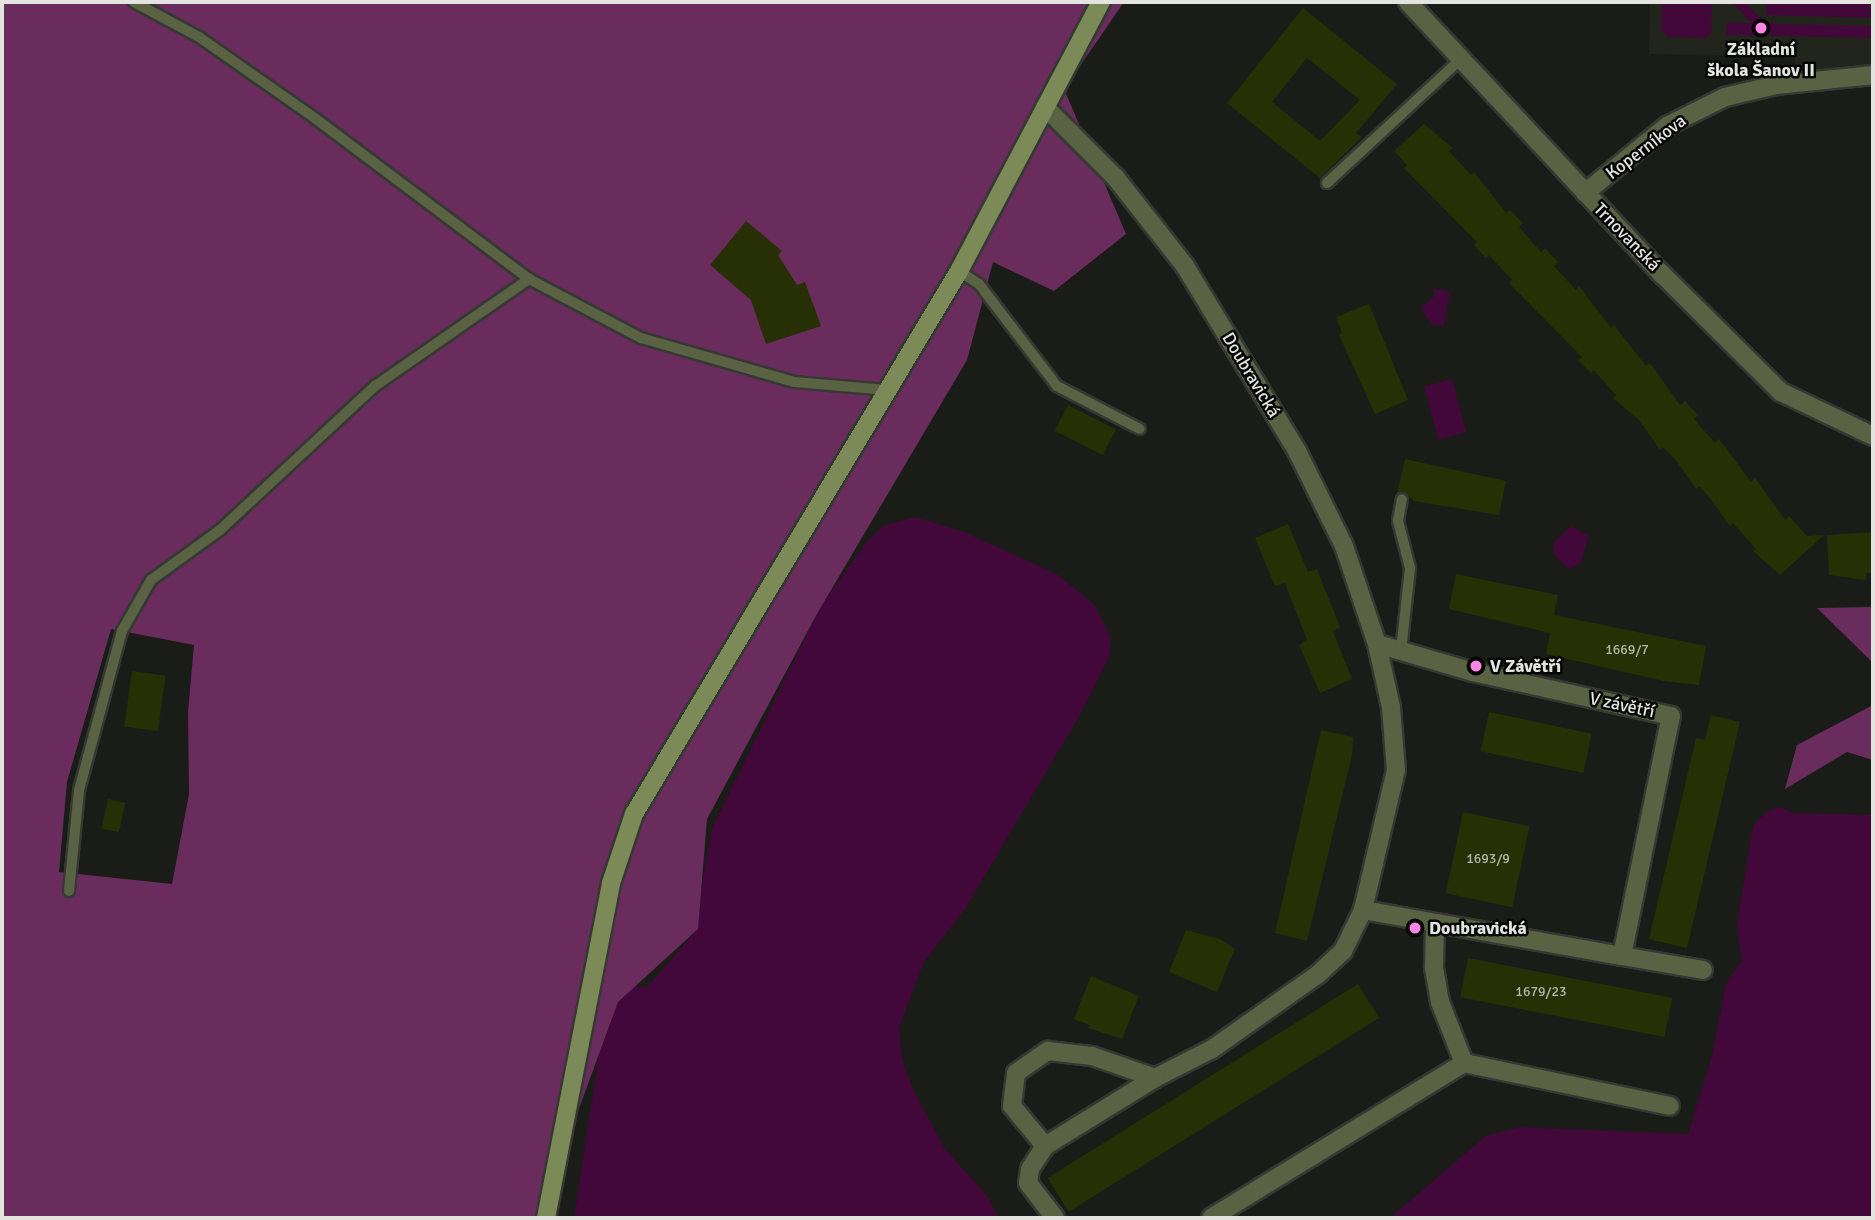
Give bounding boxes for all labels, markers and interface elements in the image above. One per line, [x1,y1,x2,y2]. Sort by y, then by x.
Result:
marker: Základní škola Šanov II [1753,20,1769,36]
place label: Základní škola Šanov II [1707,39,1815,82]
street label: Koperníkova [1602,110,1690,184]
street label: Trnovanská [1589,198,1665,276]
street label: Doubravická [1217,329,1285,421]
house number: 1669/7 [1605,642,1649,658]
place label: V Závětří [1490,655,1561,677]
marker: V Závětří [1468,658,1484,674]
street label: V závětří [1587,688,1657,722]
house number: 1693/9 [1466,851,1510,867]
place label: Doubravická [1429,917,1527,939]
marker: Doubravická [1407,920,1423,936]
house number: 1679/23 [1515,984,1567,1000]

